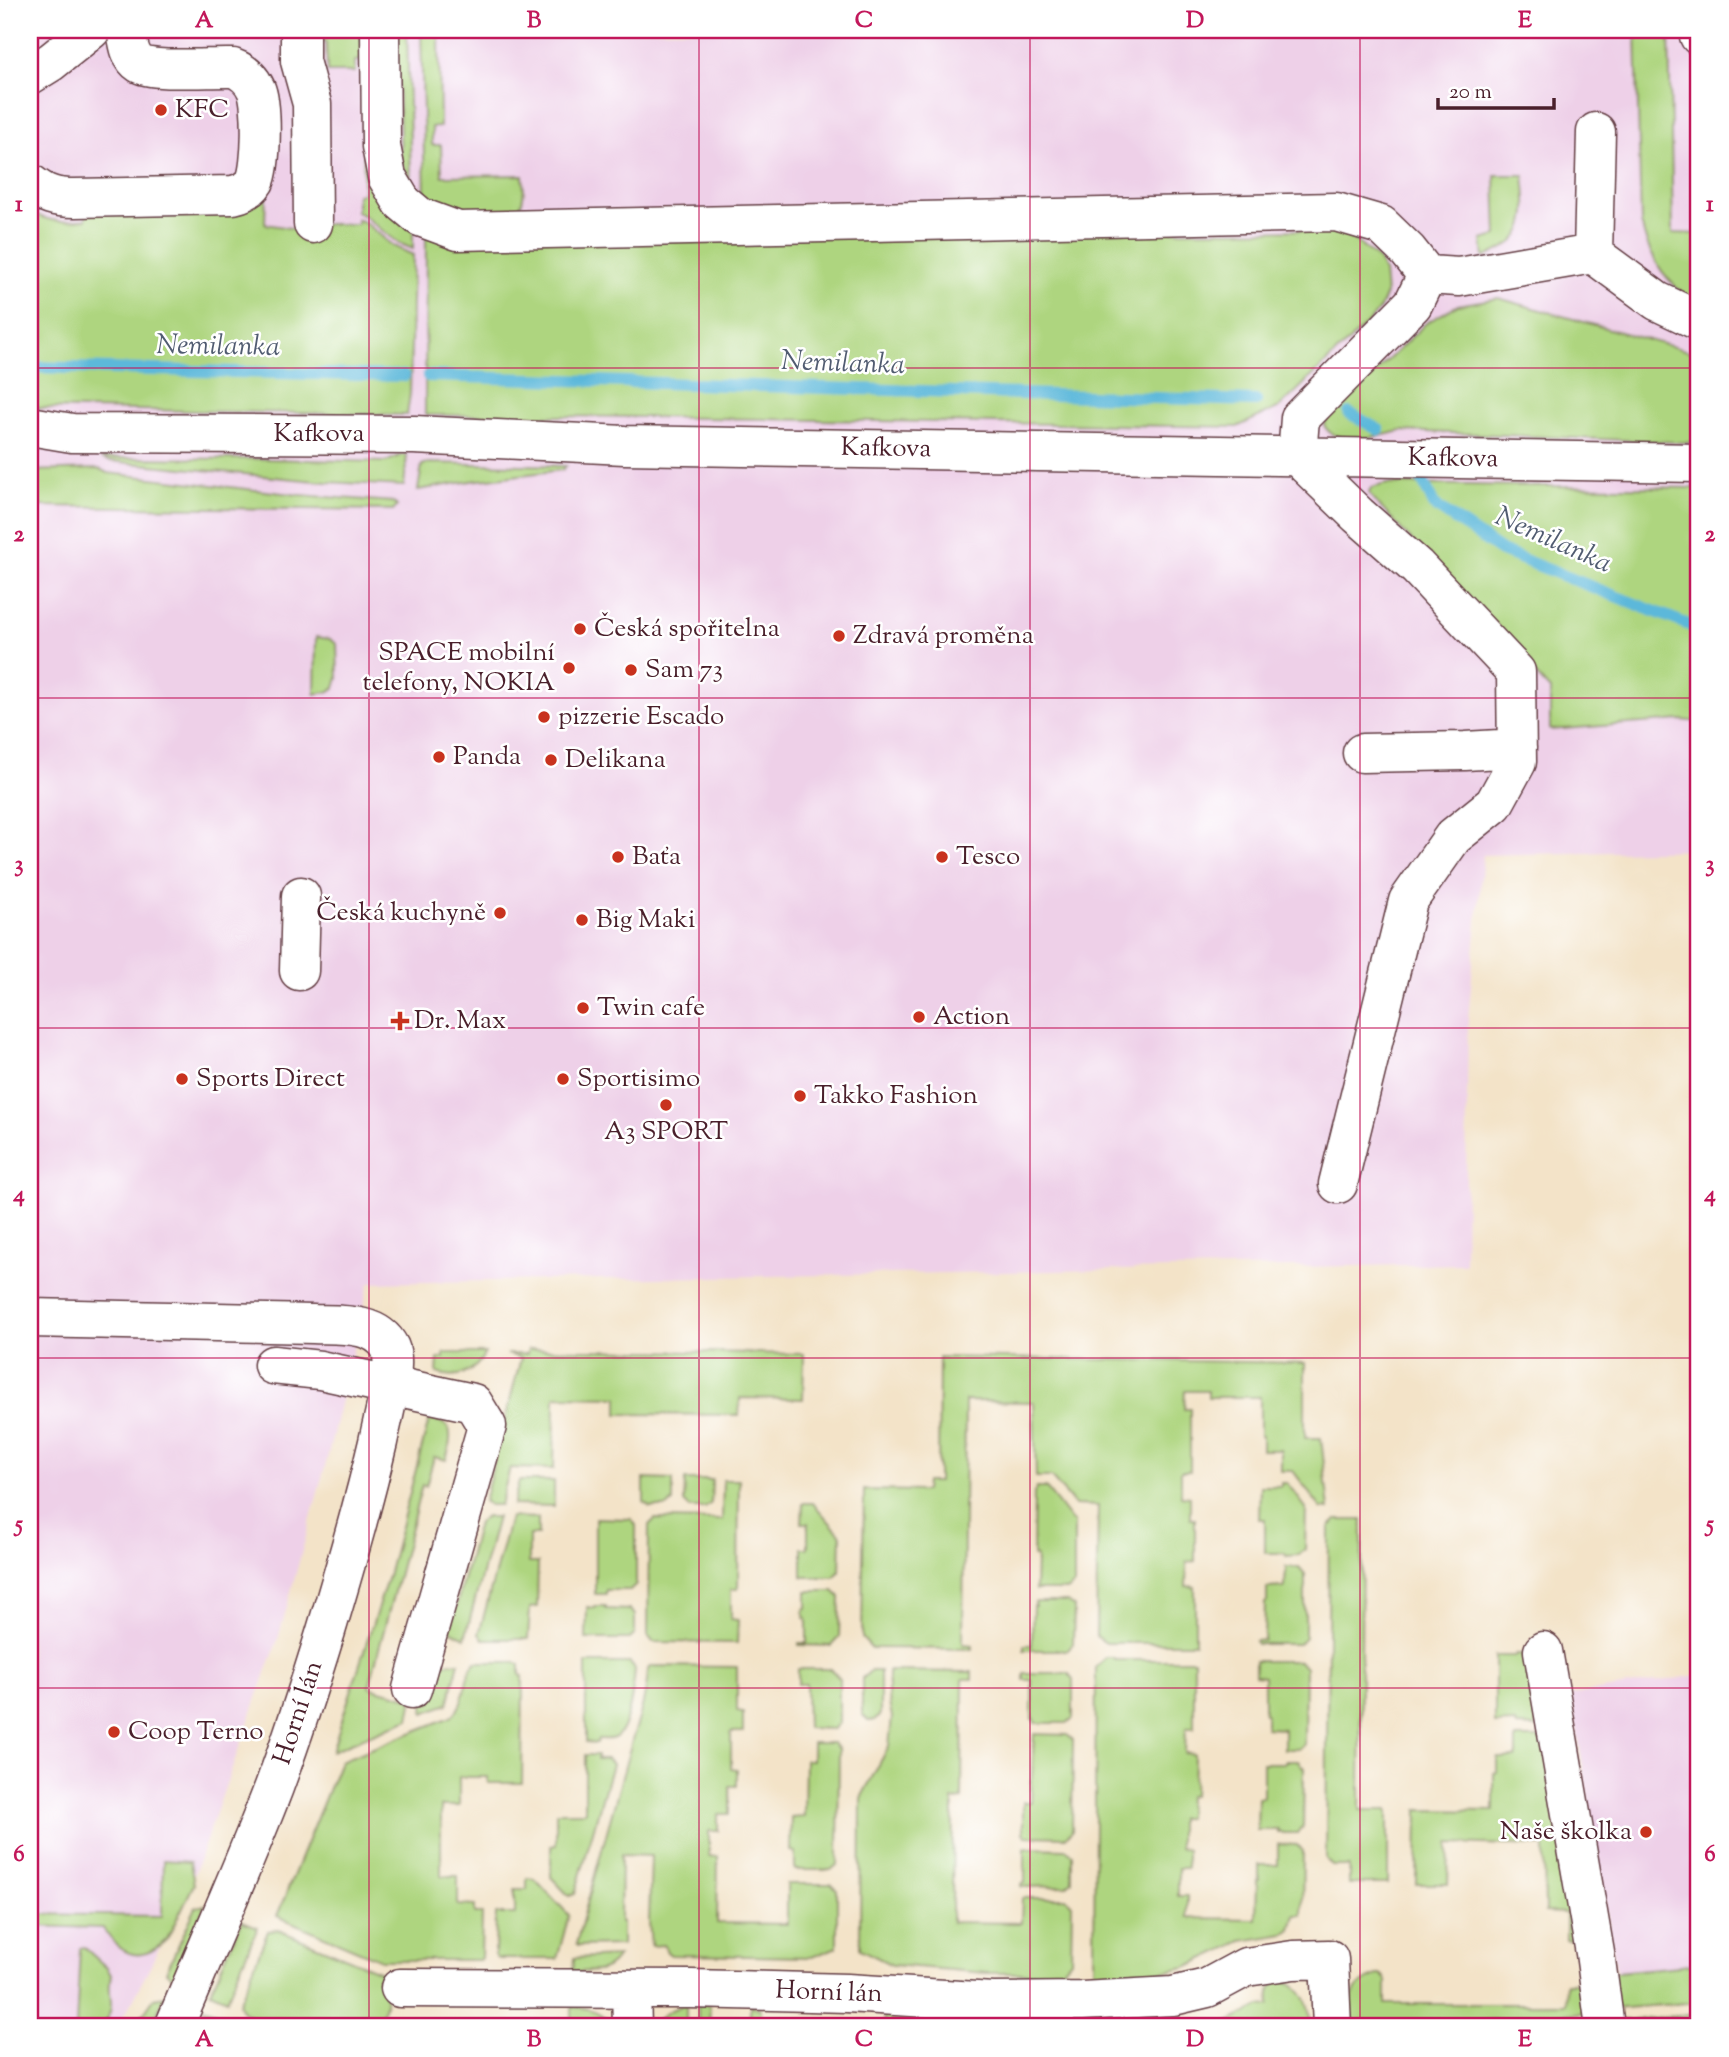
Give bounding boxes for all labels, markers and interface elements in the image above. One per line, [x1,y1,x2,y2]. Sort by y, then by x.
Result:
text: A [195,5,214,38]
text: B [527,5,542,38]
text: C [855,5,873,38]
text: D [1186,5,1204,38]
text: E [1518,5,1532,38]
scale bar [1438,66,1554,110]
text: 20 m [1449,78,1492,108]
place label: KFC [175,92,229,129]
marker: KFC [153,102,169,118]
text: 1 [15,189,23,222]
text: 1 [1706,189,1714,222]
water label: Nemilanka [156,326,280,368]
water label: Nemilanka [780,342,906,386]
street label: Kafkova [274,416,364,453]
street label: Kafkova [840,430,932,468]
street label: Kafkova [1407,440,1499,478]
water label: Nemilanka [1488,498,1618,584]
text: 2 [14,519,25,552]
text: 2 [1705,519,1716,552]
place label: Česká spořitelna [594,611,780,648]
place label: Zdravá proměna [853,618,1034,655]
marker: Česká spořitelna [572,621,588,637]
marker: Zdravá proměna [831,628,847,644]
place label: SPACE mobilní telefony, NOKIA [363,635,555,702]
place label: Sam 73 [645,652,723,689]
marker: SPACE mobilní telefony, NOKIA [561,660,577,676]
marker: Sam 73 [623,662,639,678]
place label: pizzerie Escado [558,699,724,736]
marker: pizzerie Escado [536,709,552,725]
place label: Panda [453,739,521,776]
place label: Delikana [565,742,666,779]
marker: Panda [431,749,447,765]
marker: Delikana [543,752,559,768]
place label: Baťa [632,839,681,876]
place label: Tesco [956,839,1020,876]
text: 3 [14,849,24,882]
marker: Baťa [610,849,626,865]
marker: Tesco [934,849,950,865]
text: 3 [1705,849,1715,882]
place label: Česká kuchyně [316,895,486,932]
place label: Big Maki [596,902,695,939]
marker: Česká kuchyně [492,905,508,921]
marker: Big Maki [574,912,590,928]
place label: Twin cafe [597,990,705,1027]
place label: Action [933,999,1010,1036]
marker: Twin cafe [575,1000,591,1016]
place label: Dr. Max [414,1003,506,1040]
marker: Action [911,1009,927,1025]
marker: Dr. Max [392,1013,408,1029]
place label: Sports Direct [196,1061,345,1098]
place label: Sportisimo [577,1061,700,1098]
marker: Sports Direct [174,1071,190,1087]
marker: Sportisimo [555,1071,571,1087]
place label: Takko Fashion [814,1078,978,1115]
marker: Takko Fashion [792,1088,808,1104]
marker: A3 SPORT [658,1097,674,1113]
place label: A3 SPORT [604,1114,728,1151]
text: 4 [12,1179,25,1212]
text: 4 [1703,1179,1716,1212]
text: 5 [13,1509,23,1542]
text: 5 [1704,1509,1714,1542]
street label: Horní lán [265,1656,333,1770]
place label: Coop Terno [128,1714,264,1751]
marker: Coop Terno [106,1724,122,1740]
place label: Naše školka [1500,1814,1632,1851]
marker: Naše školka [1638,1824,1654,1840]
text: 6 [13,1839,25,1872]
text: 6 [1704,1839,1716,1872]
street label: Horní lán [775,1973,883,2013]
text: A [195,2024,214,2057]
text: B [527,2024,542,2057]
text: C [855,2024,873,2057]
text: D [1186,2024,1204,2057]
text: E [1518,2024,1532,2057]

